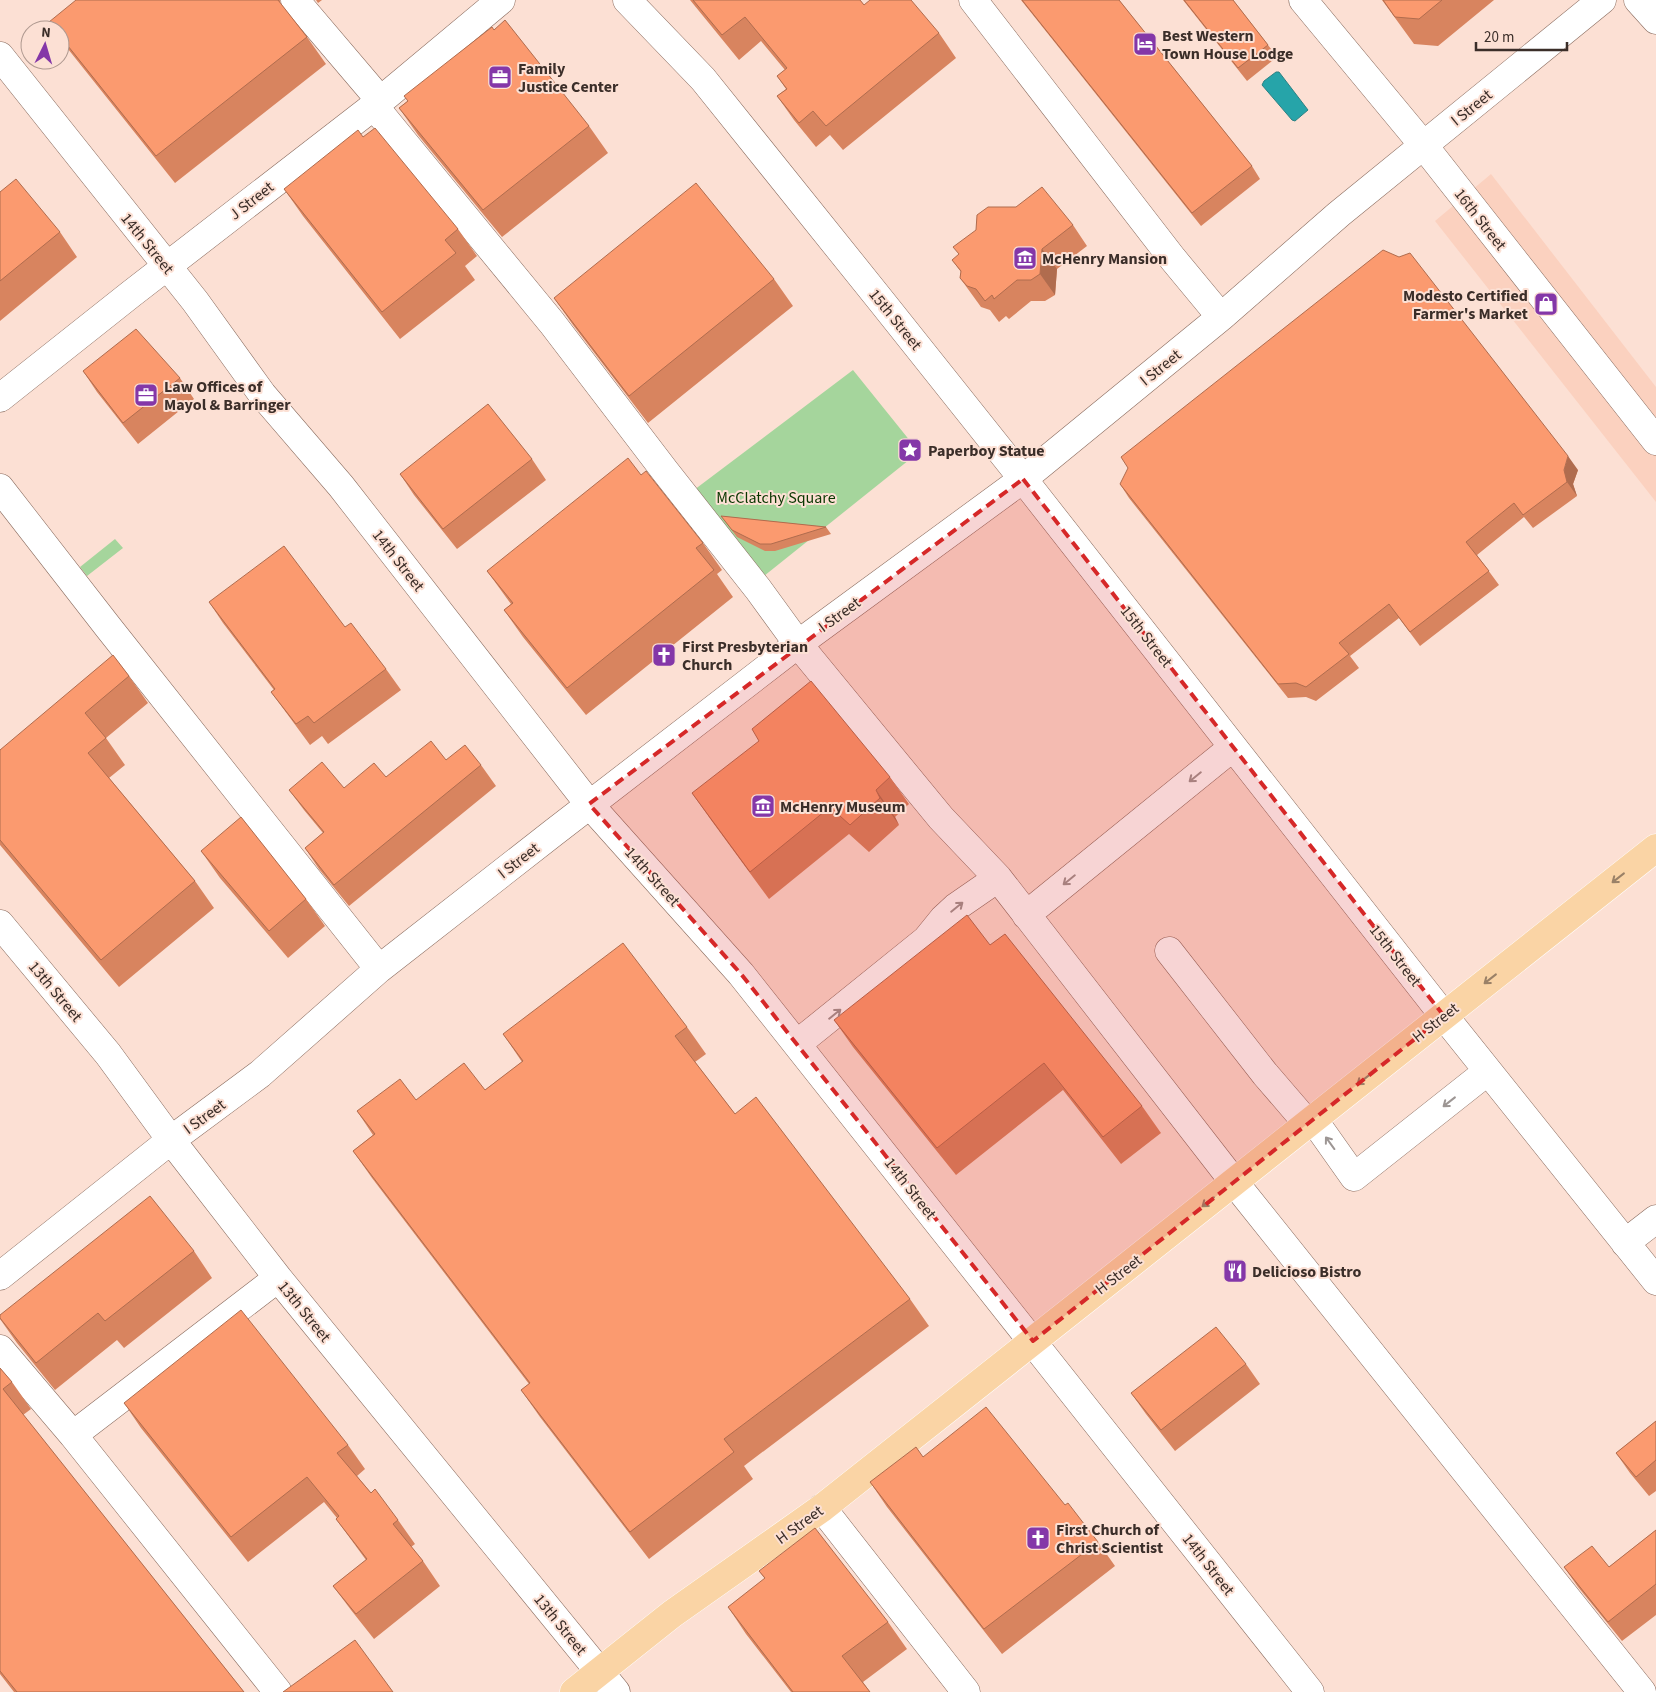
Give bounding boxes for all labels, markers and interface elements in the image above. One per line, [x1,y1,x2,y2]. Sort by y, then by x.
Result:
north arrow [20,20,70,70]
scale bar [1476,20,1567,52]
text: N [41,23,52,43]
place label: Best Western Town House Lodge [1162,25,1293,65]
text: 20 m [1484,27,1514,48]
hotel icon: Best Western Town House Lodge [1132,31,1158,57]
place label: Family Justice Center [518,58,619,98]
office icon: Family Justice Center [487,64,513,90]
street label: I Street [1446,84,1497,131]
street label: J Street [225,176,279,225]
street label: 16th Street [1449,184,1512,256]
street label: 14th Street [116,208,179,279]
museum icon: McHenry Mansion [1012,245,1038,271]
place label: McHenry Mansion [1042,248,1167,270]
street label: 15th Street [864,284,927,355]
place label: Modesto Certified Farmer's Market [1403,285,1528,325]
shop icon: Modesto Certified Farmer's Market [1533,291,1559,317]
street label: I Street [1135,344,1186,391]
place label: Law Offices of Mayol & Barringer [164,376,291,416]
office icon: Law Offices of Mayol & Barringer [133,382,159,408]
place icon: Paperboy Statue [897,437,923,463]
place label: Paperboy Statue [928,440,1045,462]
park label: McClatchy Square [716,487,836,509]
street label: 14th Street [367,525,430,597]
street label: I Street [814,592,866,638]
street label: 15th Street [1115,601,1178,673]
place label: First Presbyterian Church [682,636,808,676]
church icon: First Presbyterian Church [651,642,677,668]
one-way arrow [1189,772,1202,783]
museum icon: McHenry Museum [750,793,776,819]
place label: McHenry Museum [780,796,905,818]
street label: I Street [493,837,545,884]
street label: 14th Street [620,842,685,912]
one-way arrow [1612,873,1625,884]
one-way arrow [1063,874,1076,885]
one-way arrow [950,902,963,913]
street label: 15th Street [1364,920,1427,992]
street label: 13th Street [23,956,88,1027]
one-way arrow [1483,974,1497,984]
street label: H Street [1408,997,1464,1048]
one-way arrow [828,1008,841,1019]
one-way arrow [1357,1074,1370,1085]
street label: I Street [179,1094,231,1140]
one-way arrow [1443,1096,1456,1107]
one-way arrow [1325,1136,1335,1150]
street label: 14th Street [879,1153,942,1225]
one-way arrow [1202,1197,1215,1208]
street label: H Street [1091,1249,1147,1300]
restaurant icon: Delicioso Bistro [1222,1258,1248,1284]
place label: Delicioso Bistro [1252,1261,1362,1283]
street label: 13th Street [273,1276,336,1347]
street label: H Street [771,1500,828,1549]
place label: First Church of Christ Scientist [1056,1519,1163,1559]
church icon: First Church of Christ Scientist [1025,1525,1051,1551]
street label: 14th Street [1177,1529,1240,1601]
street label: 13th Street [529,1589,592,1660]

